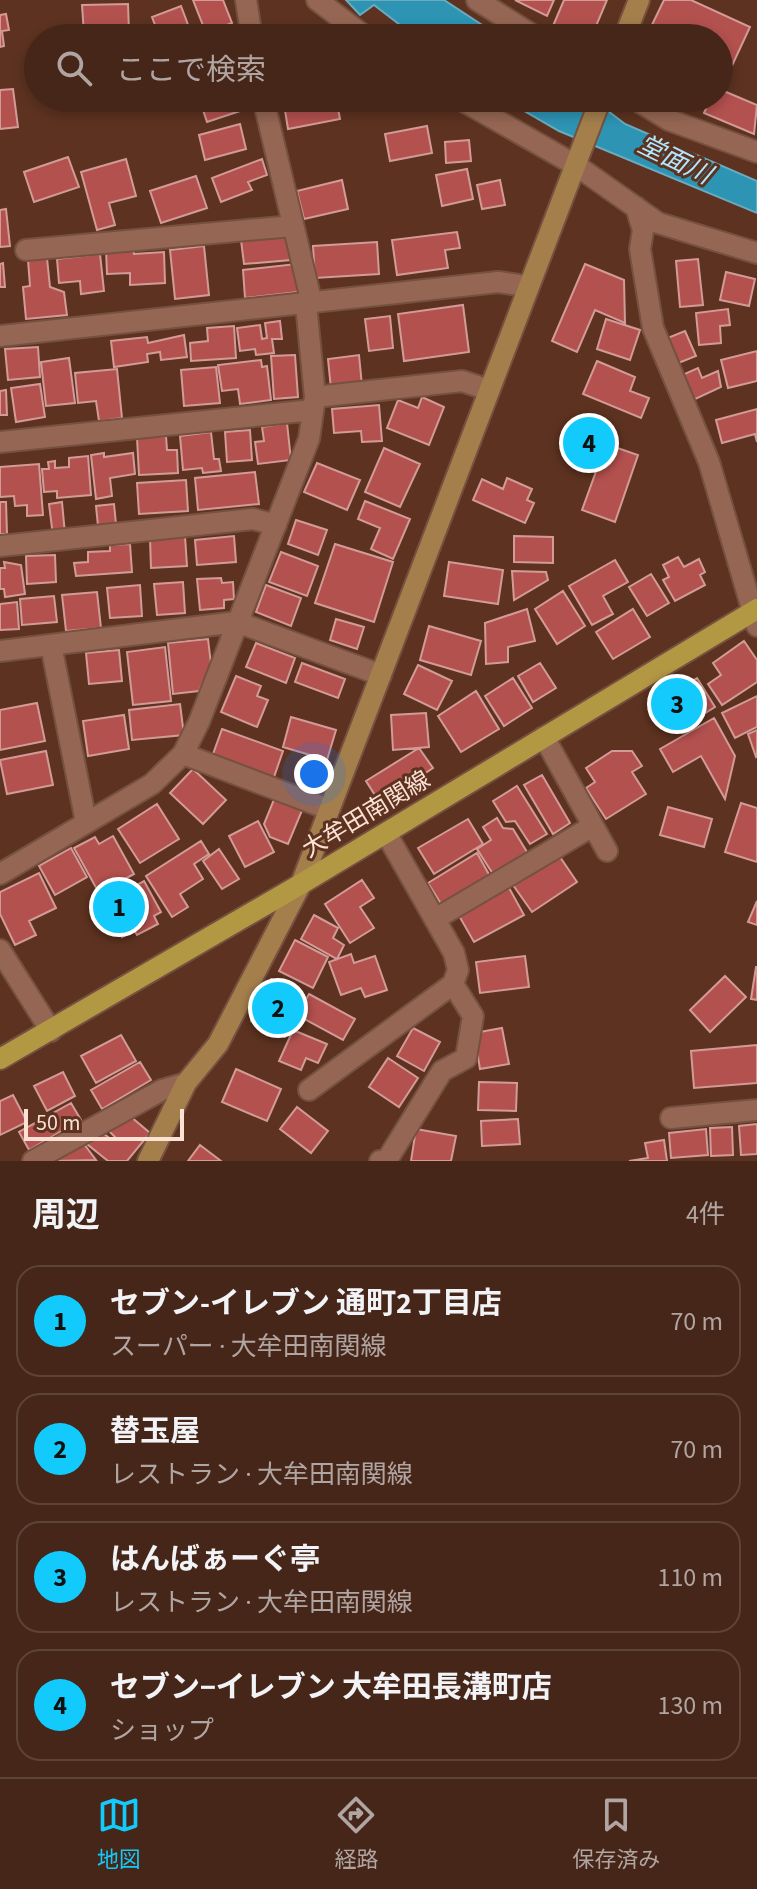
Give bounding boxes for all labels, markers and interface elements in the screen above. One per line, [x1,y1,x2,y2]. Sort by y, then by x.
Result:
search box [24,24,733,112]
icon: search [52,46,96,90]
text: ここで検索 [116,49,266,92]
water label: 堂面川 [632,126,721,194]
pin: 4 [563,413,615,473]
pin: 3 [651,674,703,734]
your location [294,754,334,794]
street label: 大牟田南関線 [296,762,437,867]
pin: 1 [93,877,145,937]
pin: 2 [252,978,304,1038]
scale bar [24,1105,184,1141]
text: 50 m [36,1107,81,1139]
text: 周辺 [32,1191,100,1240]
text: 4件 [686,1196,725,1233]
text: セブン-イレブン 通町2丁目店 [110,1282,502,1325]
text: 1 [53,1303,67,1340]
text: 70 m [670,1303,723,1340]
text: スーパー · 大牟田南関線 [110,1328,387,1365]
text: 替玉屋 [110,1410,200,1453]
text: 2 [53,1431,67,1468]
text: 70 m [670,1431,723,1468]
text: レストラン · 大牟田南関線 [110,1456,413,1493]
text: はんばぁーぐ亭 [110,1538,320,1581]
text: 3 [53,1559,67,1596]
text: 110 m [657,1559,723,1596]
text: レストラン · 大牟田南関線 [110,1584,413,1621]
text: セブン−イレブン 大牟田長溝町店 [110,1666,552,1709]
text: 4 [53,1687,67,1724]
text: 130 m [657,1687,723,1724]
text: ショップ [110,1712,214,1749]
tab: 地図 [97,1793,141,1876]
tab: 経路 [334,1793,378,1876]
tab: 保存済み [572,1793,660,1876]

